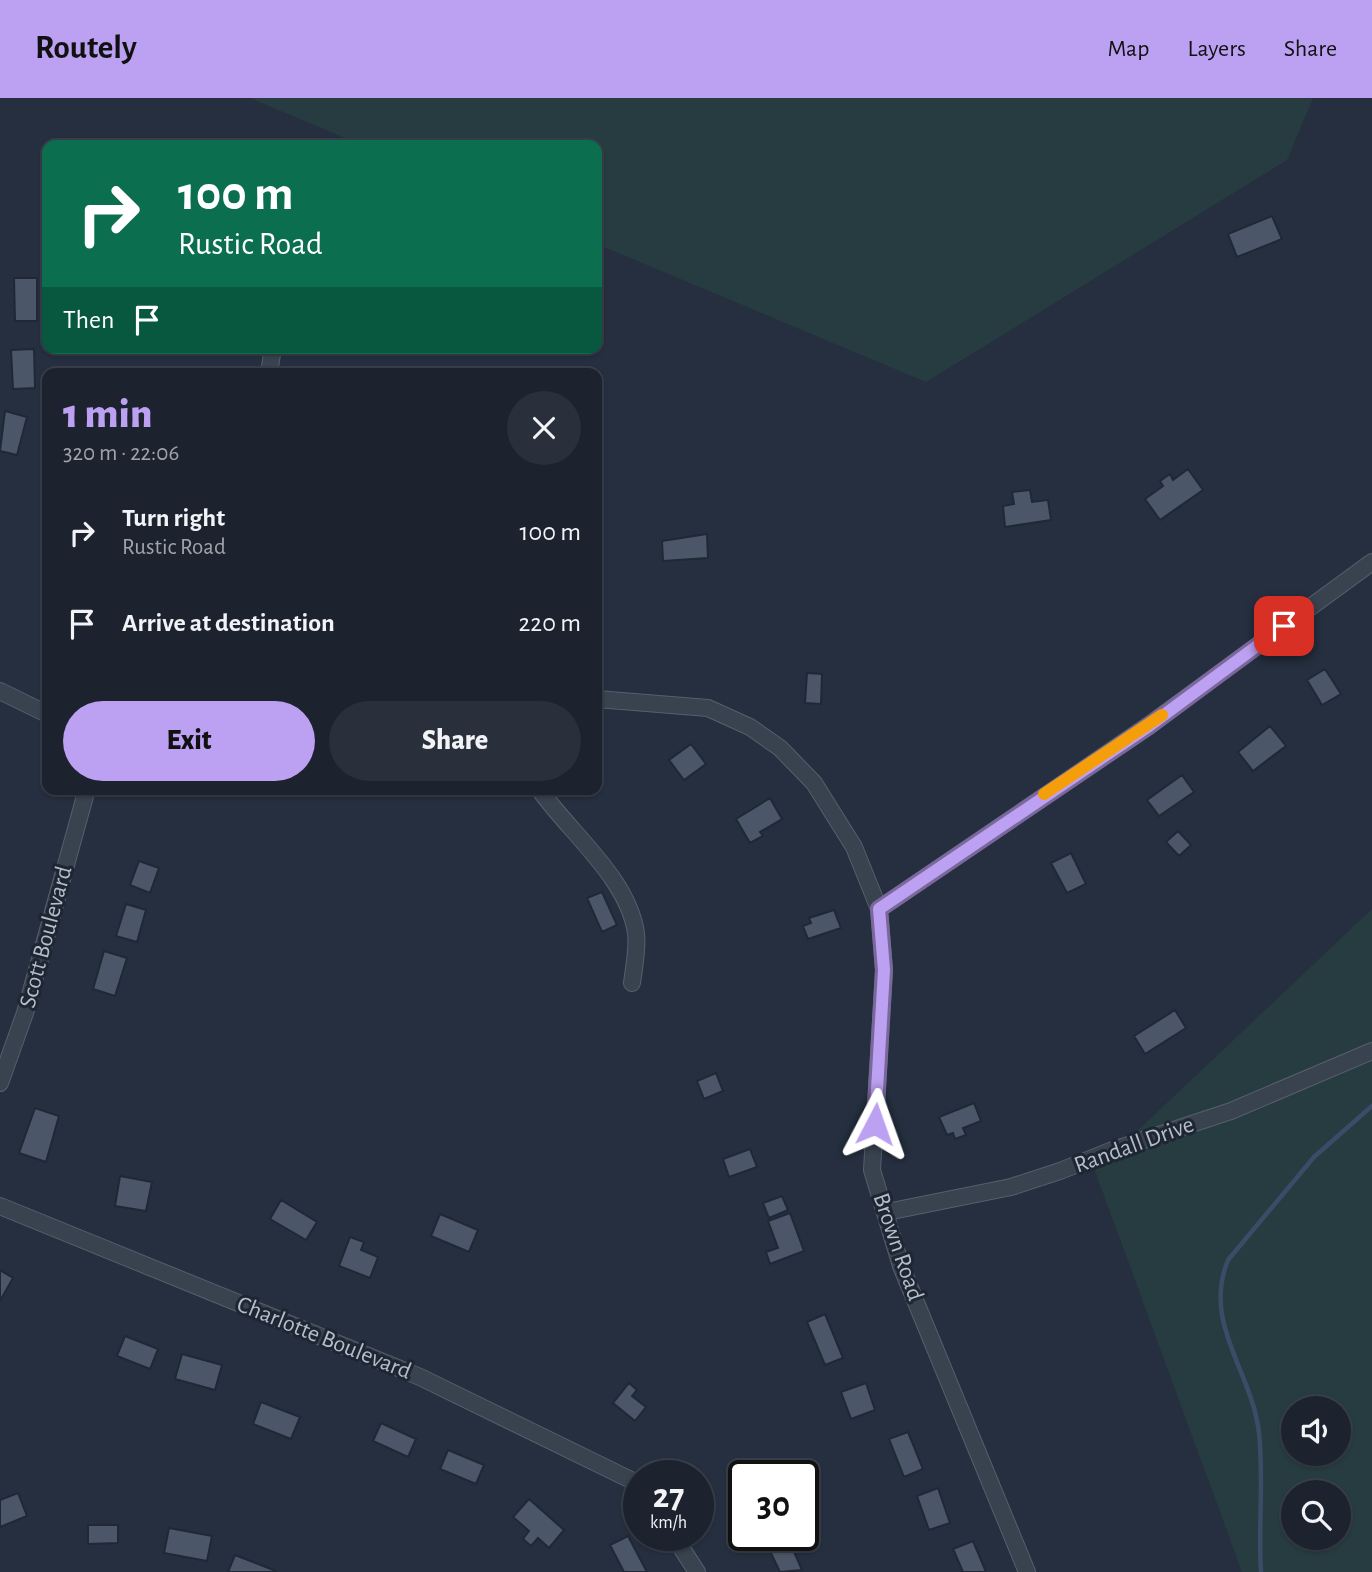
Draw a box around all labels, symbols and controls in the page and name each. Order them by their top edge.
text: Routely [35,32,137,65]
text: Map [1107,37,1149,61]
text: Layers [1187,37,1246,61]
text: Share [1284,37,1337,61]
icon: right [63,168,154,259]
text: 100 m [178,170,294,219]
text: Rustic Road [178,228,322,260]
icon: arrive [128,301,166,339]
text: Then [63,307,114,333]
button: close [507,391,581,465]
text: 1 min [63,393,152,435]
text: 320 m · 22:06 [63,442,179,465]
text: Turn right [122,505,225,531]
icon: right [63,514,101,552]
text: 100 m [520,519,581,545]
text: Rustic Road [122,536,226,559]
pin [1254,596,1314,656]
icon: arrive [63,605,101,643]
icon: arrive [1265,607,1303,645]
text: Arrive at destination [122,610,335,636]
text: 220 m [519,610,581,636]
button: Exit [63,701,315,781]
button: Share [329,701,581,781]
street label: Scott Boulevard [16,864,76,1010]
position arrow [838,1087,912,1161]
street label: Randall Drive [1071,1112,1197,1178]
street label: Brown Road [868,1190,928,1304]
street label: Charlotte Boulevard [233,1292,415,1384]
map controls [1281,1396,1351,1550]
button: sound [1281,1396,1351,1466]
speed limit sign: 30 [728,1460,819,1551]
text: 27 [653,1479,684,1514]
button: search [1281,1480,1351,1550]
text: km/h [650,1514,687,1532]

